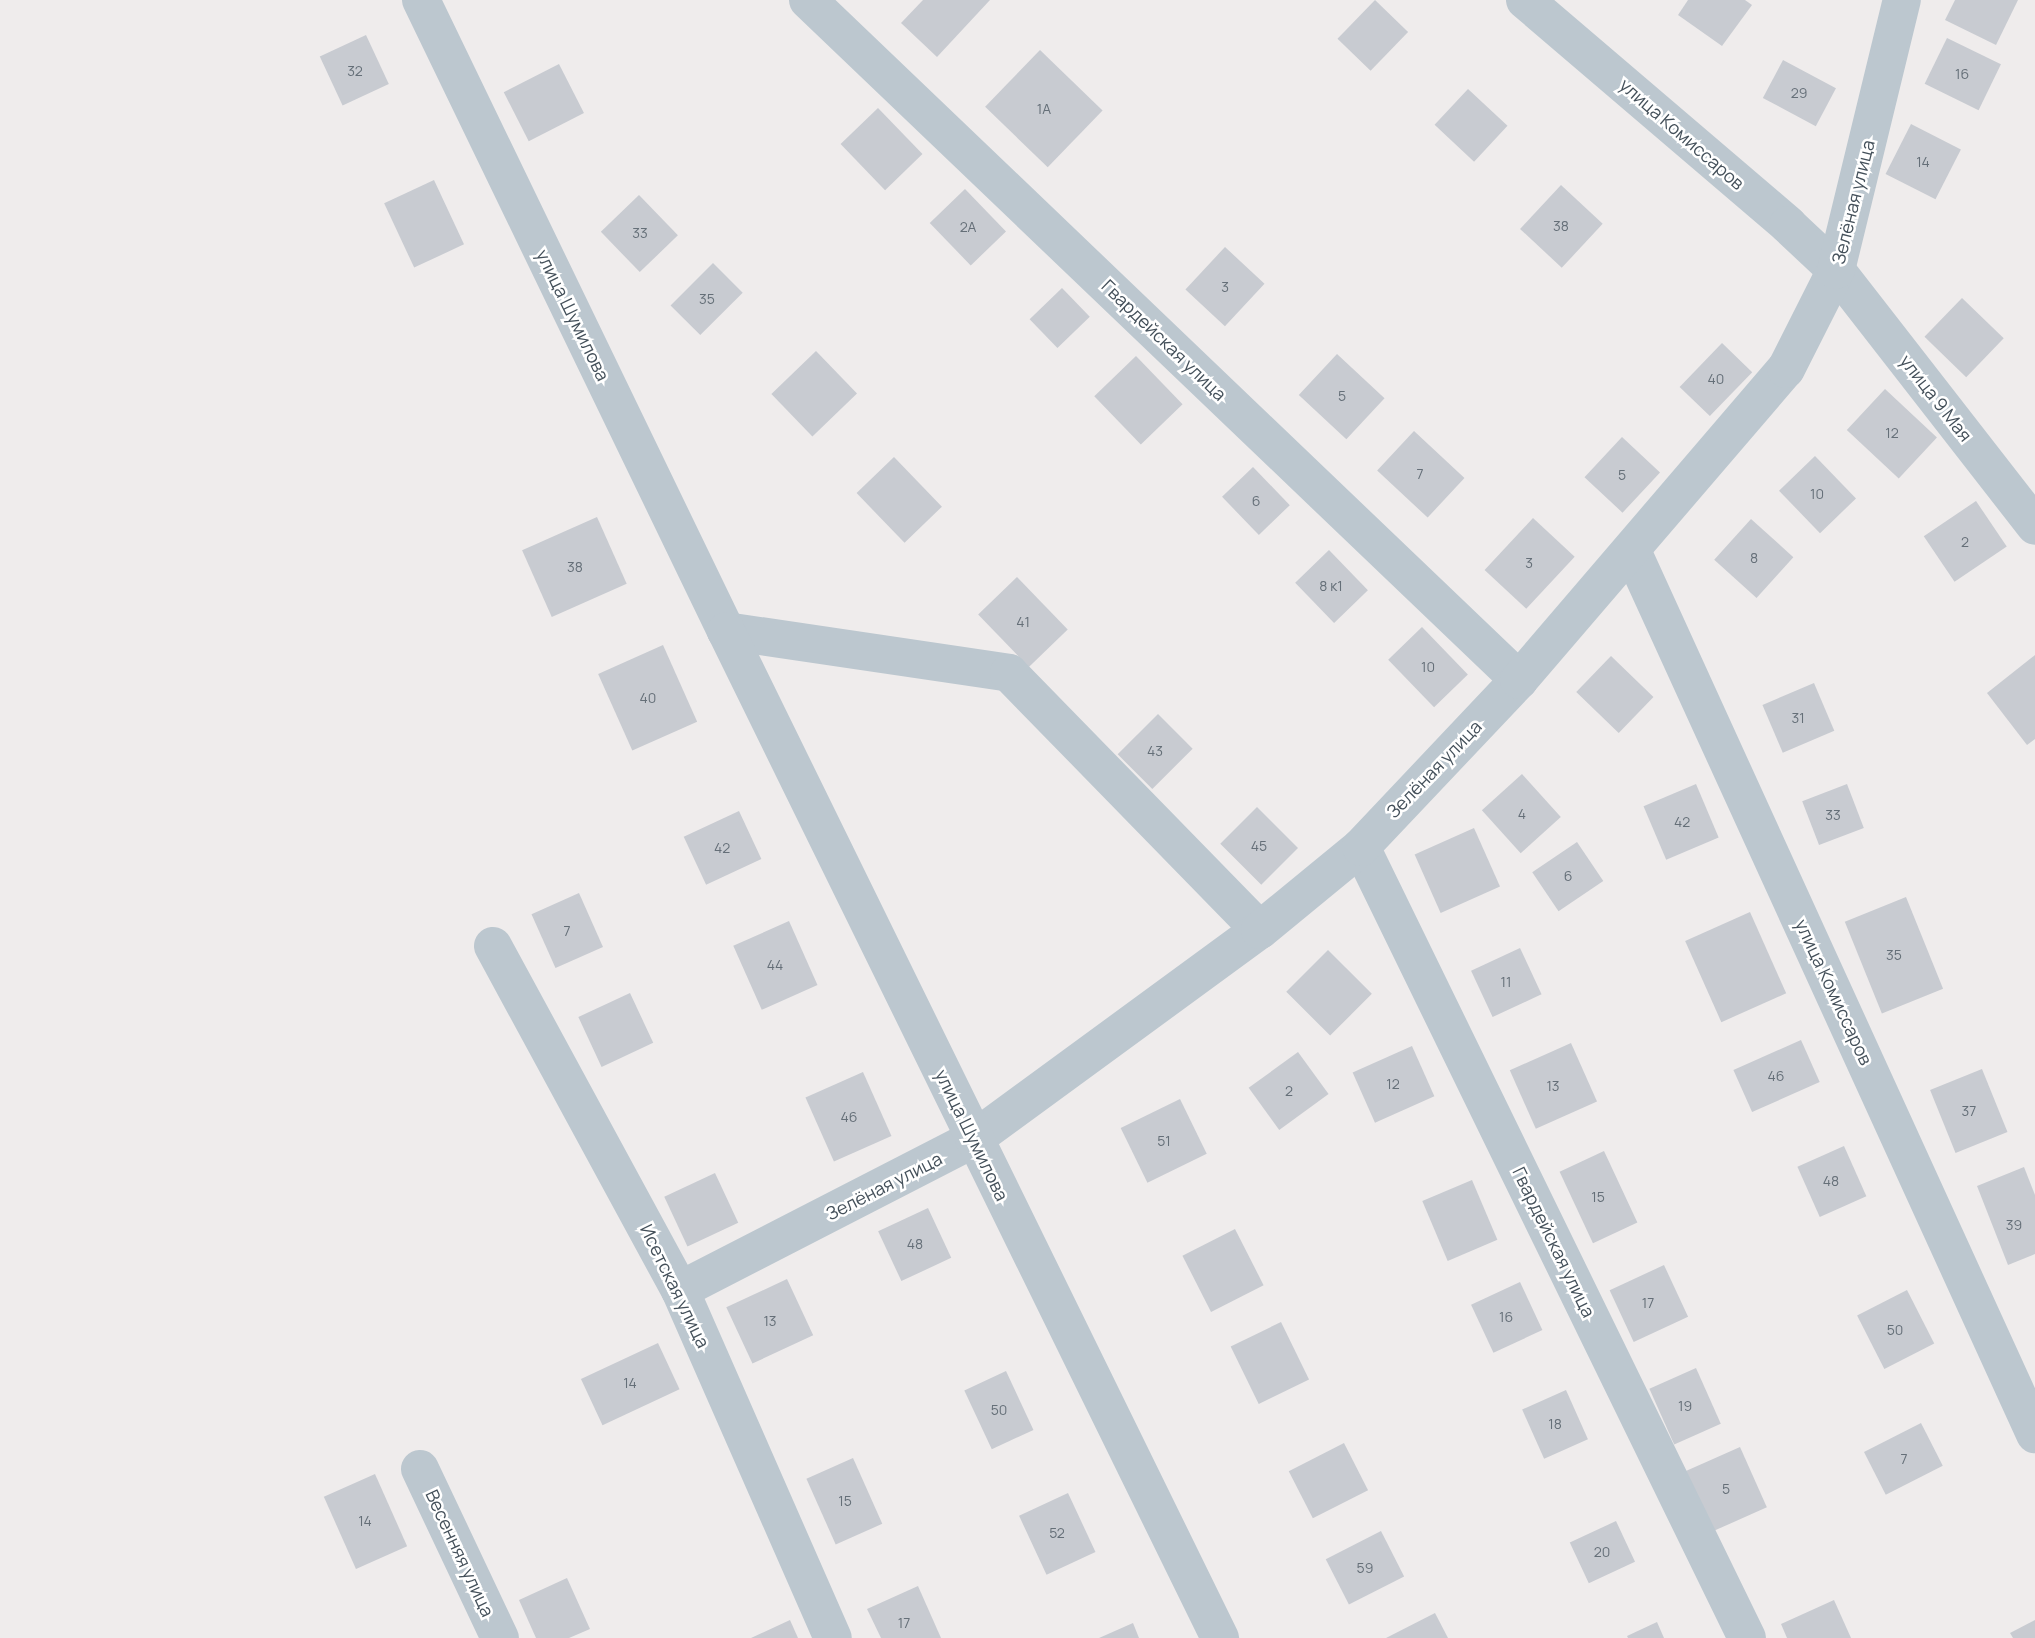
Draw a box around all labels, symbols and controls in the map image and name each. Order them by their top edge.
house number: 32 [347,63,363,79]
house number: 16 [1955,66,1969,82]
street label: улица Комиссаров [1615,74,1749,194]
house number: 29 [1791,85,1807,101]
house number: 1А [1037,101,1051,117]
street label: Зелёная улица [1827,138,1879,266]
house number: 14 [1916,154,1930,170]
house number: 38 [1553,218,1569,234]
house number: 2А [960,219,976,235]
house number: 33 [632,225,648,241]
street label: улица Шумилова [532,246,614,384]
street label: Гвардейская улица [1097,275,1231,405]
house number: 3 [1221,279,1229,295]
house number: 35 [699,291,715,307]
street label: улица 9 Мая [1895,350,1977,446]
house number: 40 [1708,371,1724,387]
house number: 5 [1338,388,1346,404]
house number: 12 [1885,425,1899,441]
house number: 7 [1416,466,1424,482]
house number: 5 [1618,467,1626,483]
house number: 10 [1810,486,1824,502]
house number: 6 [1252,493,1260,509]
house number: 2 [1961,534,1969,550]
house number: 8 [1750,550,1758,566]
house number: 3 [1525,555,1533,571]
house number: 38 [567,559,583,575]
house number: 8 к1 [1319,578,1343,594]
house number: 41 [1016,614,1030,630]
house number: 10 [1421,659,1435,675]
house number: 40 [640,690,656,706]
house number: 31 [1791,710,1805,726]
street label: Зелёная улица [1382,716,1486,822]
house number: 43 [1147,743,1163,759]
house number: 4 [1518,806,1526,822]
house number: 33 [1825,807,1841,823]
house number: 42 [1674,814,1690,830]
house number: 45 [1251,838,1267,854]
house number: 42 [714,840,730,856]
house number: 6 [1564,868,1572,884]
street label: улица Комиссаров [1791,916,1877,1068]
house number: 7 [563,923,571,939]
house number: 35 [1886,947,1902,963]
house number: 44 [767,957,783,973]
house number: 11 [1501,974,1511,990]
street label: улица Шумилова [931,1066,1013,1204]
house number: 46 [1768,1068,1784,1084]
house number: 12 [1386,1076,1400,1092]
house number: 13 [1546,1078,1560,1094]
house number: 2 [1285,1083,1293,1099]
house number: 37 [1962,1103,1976,1119]
house number: 46 [841,1109,857,1125]
house number: 51 [1157,1133,1171,1149]
street label: Зелёная улица [822,1148,946,1224]
street label: Гвардейская улица [1508,1163,1600,1321]
house number: 48 [1823,1173,1839,1189]
house number: 15 [1591,1189,1605,1205]
house number: 39 [2006,1217,2022,1233]
street label: Исетская улица [636,1221,714,1351]
house number: 48 [907,1236,923,1252]
house number: 17 [1642,1295,1654,1311]
house number: 16 [1499,1309,1513,1325]
house number: 13 [763,1313,777,1329]
house number: 50 [1887,1322,1903,1338]
house number: 14 [623,1375,637,1391]
house number: 19 [1678,1398,1692,1414]
house number: 50 [991,1402,1007,1418]
house number: 18 [1548,1416,1562,1432]
house number: 7 [1900,1451,1908,1467]
house number: 5 [1722,1481,1730,1497]
street label: Весенняя улица [421,1486,499,1620]
house number: 15 [838,1493,852,1509]
house number: 14 [358,1513,372,1529]
house number: 52 [1049,1525,1065,1541]
house number: 20 [1594,1544,1610,1560]
house number: 59 [1357,1560,1373,1576]
house number: 17 [898,1615,910,1631]

